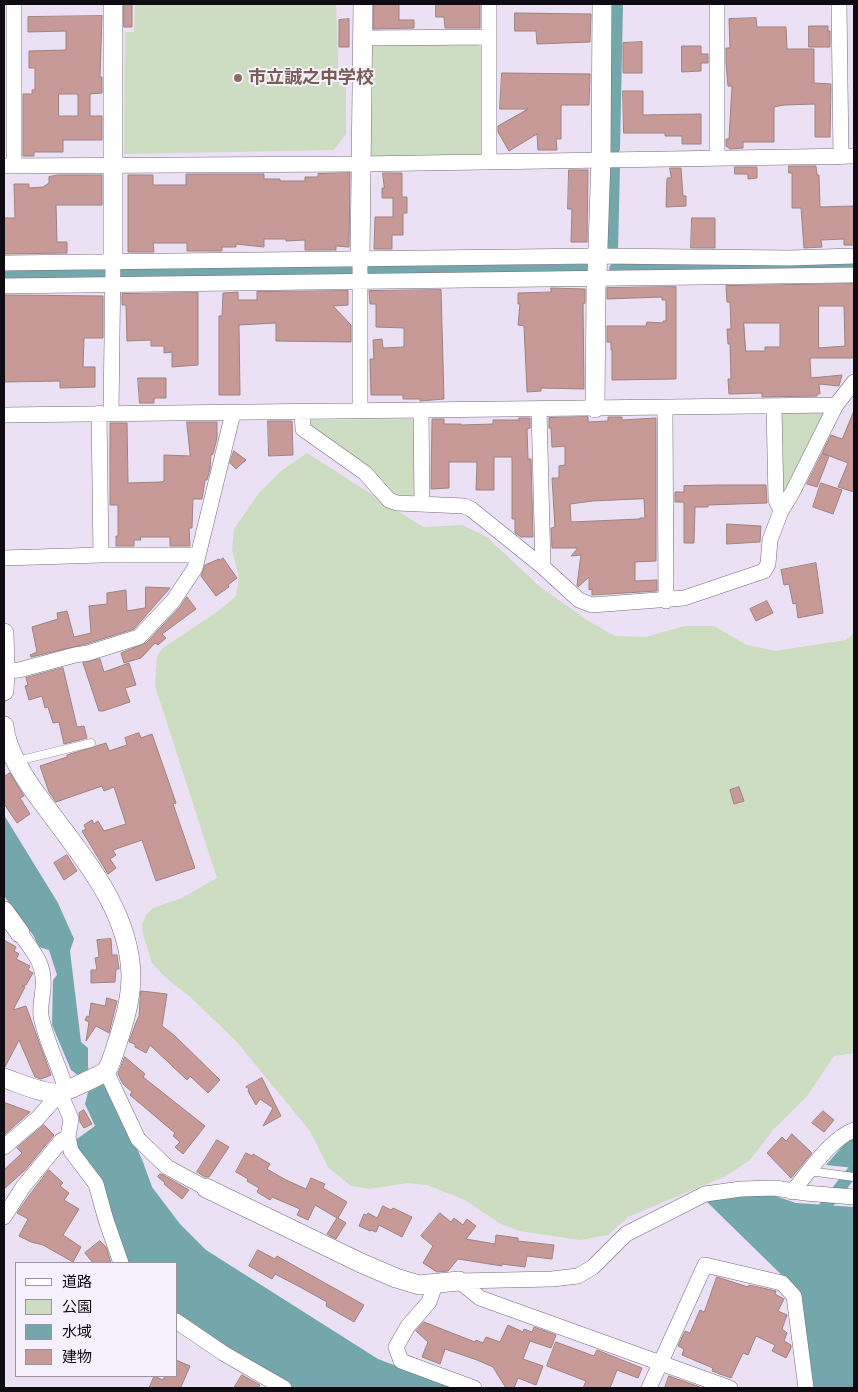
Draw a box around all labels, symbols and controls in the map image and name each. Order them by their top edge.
place label: 市立誠之中学校 [248,67,374,89]
marker: 市立誠之中学校 [232,72,244,84]
legend [15,1262,178,1377]
text: 道路 [62,1271,92,1292]
text: 公園 [62,1296,92,1317]
text: 水域 [62,1321,92,1342]
text: 建物 [62,1346,92,1367]

